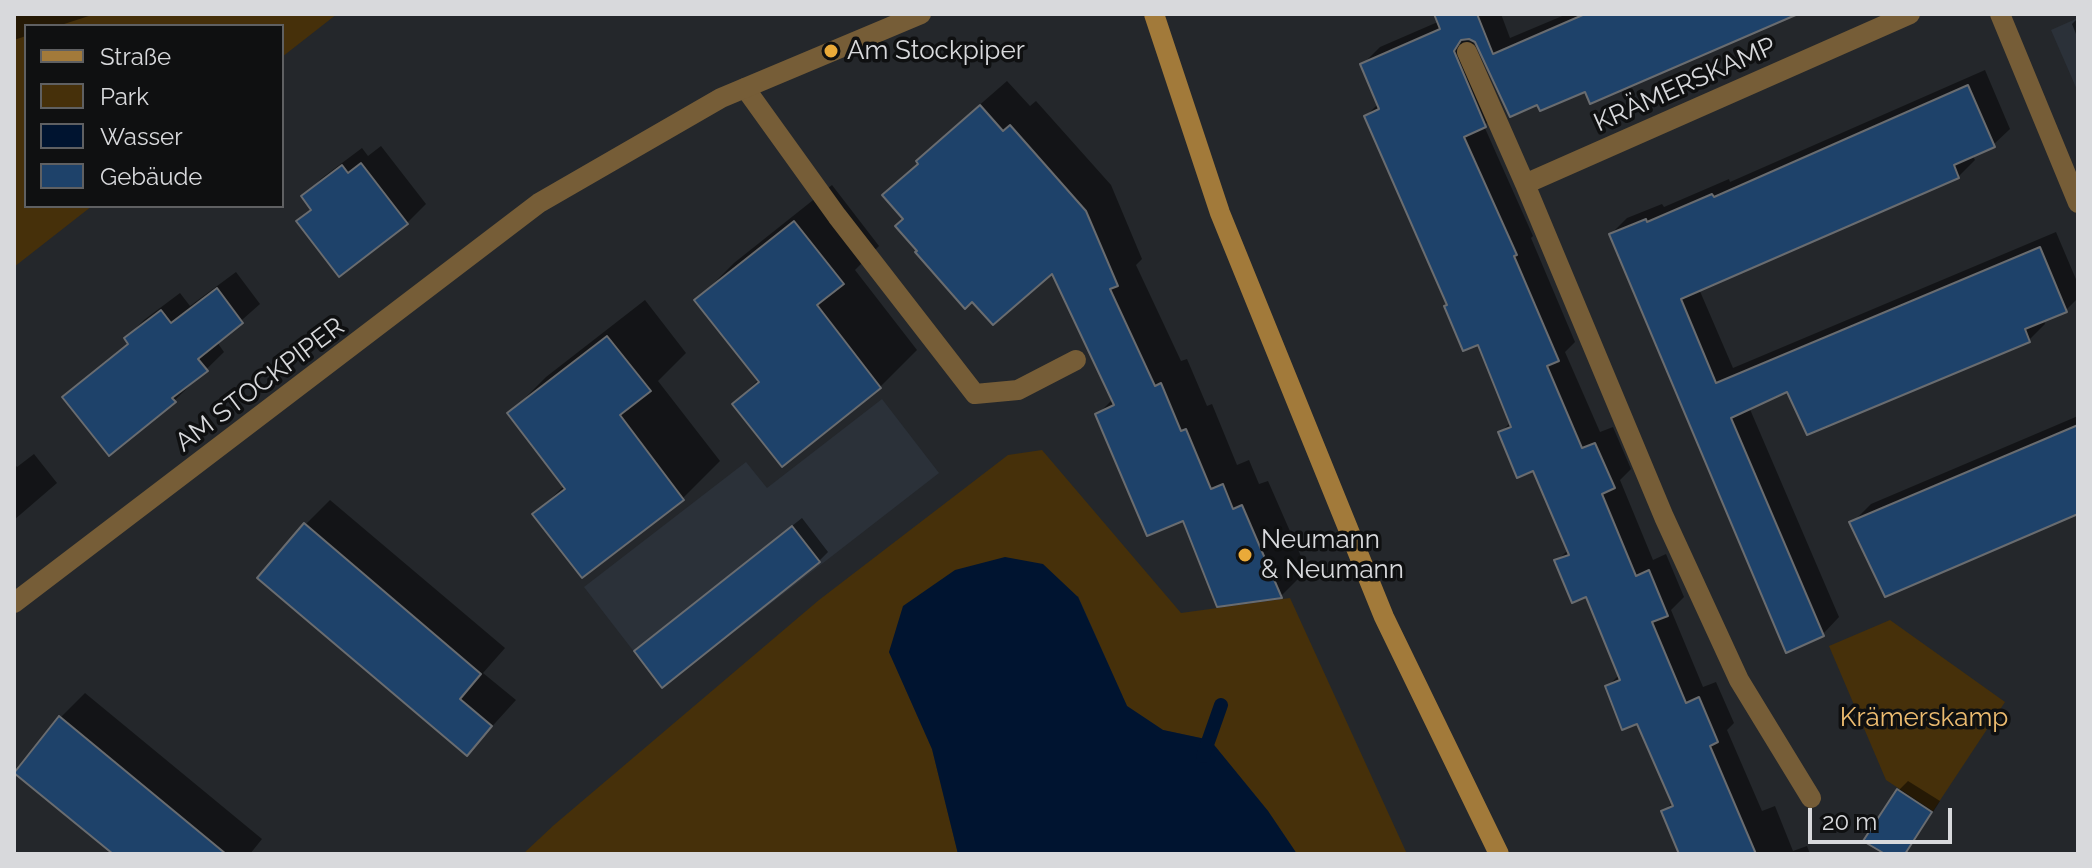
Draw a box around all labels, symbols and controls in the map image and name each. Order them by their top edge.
legend [24,24,284,208]
street label: KRÄMERSKAMP [1589,31,1781,139]
place label: Am Stockpiper [847,35,1025,67]
text: Straße [100,42,171,71]
marker: Am Stockpiper [822,42,840,60]
text: Park [100,82,149,111]
text: Wasser [100,122,183,151]
text: Gebäude [100,162,202,191]
street label: AM STOCKPIPER [169,311,351,459]
place label: Neumann & Neumann [1261,524,1404,586]
marker: Neumann & Neumann [1236,546,1254,564]
park label: Krämerskamp [1840,702,2008,734]
scale bar [1812,792,1956,842]
text: 20 m [1822,807,1877,836]

